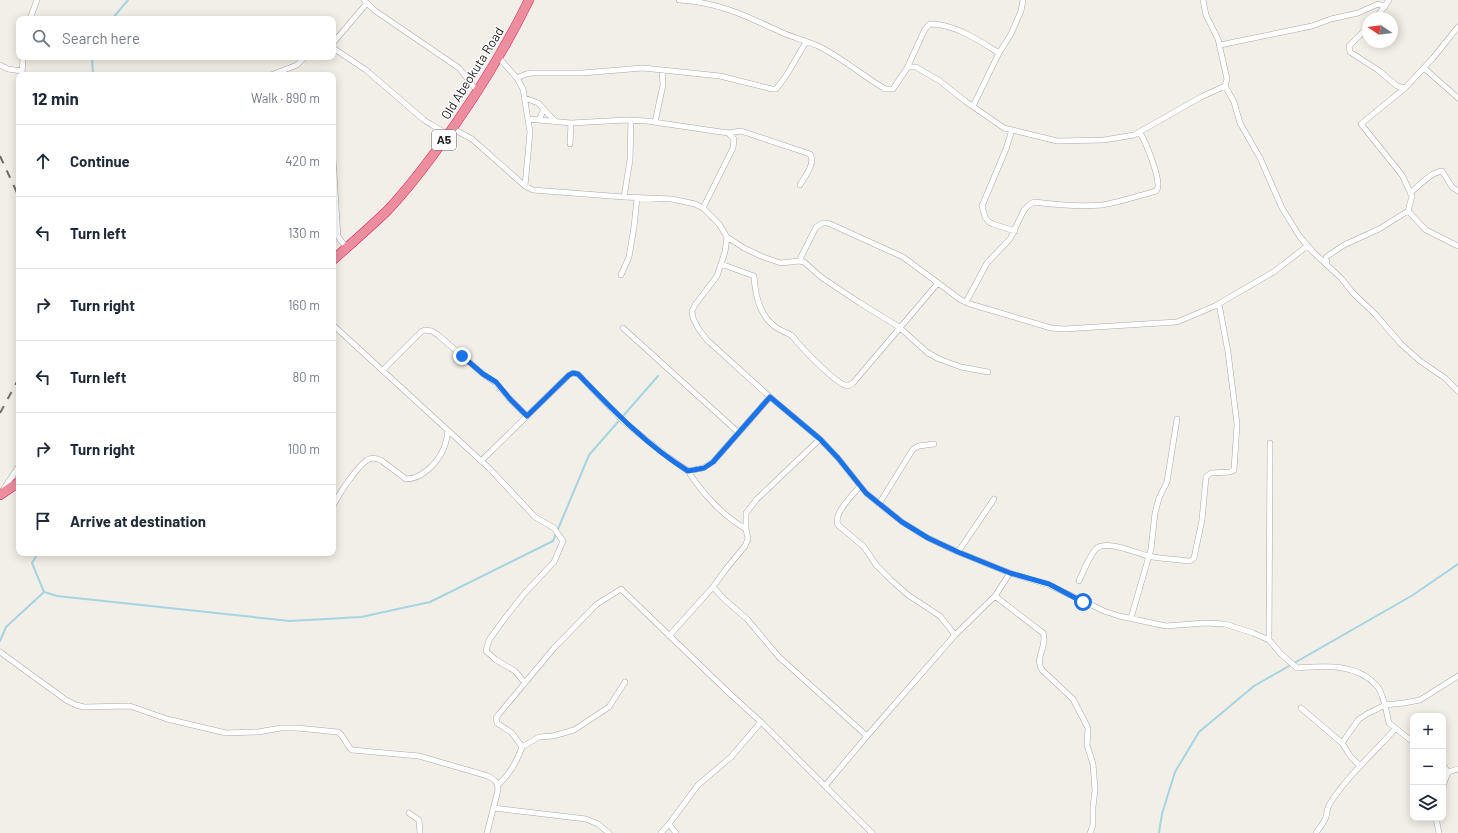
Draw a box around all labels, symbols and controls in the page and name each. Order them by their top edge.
north arrow [1362,12,1398,48]
search box [16,16,336,60]
street label: Old Abeokuta Road [437,24,507,122]
icon: search [30,27,52,49]
text: Search here [62,29,140,47]
text: 12 min [32,88,79,108]
text: Walk · 890 m [251,90,320,106]
road number: A5 [432,130,456,150]
icon: ahead [32,150,54,172]
text: Continue [70,152,130,170]
text: 420 m [285,153,320,169]
icon: left [32,222,54,244]
text: Turn left [70,224,126,242]
text: 130 m [288,225,320,241]
icon: right [32,294,54,316]
text: Turn right [70,296,135,314]
text: 160 m [288,297,320,313]
route end [453,347,471,365]
icon: left [32,366,54,388]
text: Turn left [70,368,126,386]
text: 80 m [293,369,320,385]
icon: right [32,438,54,460]
text: Turn right [70,440,135,458]
text: 100 m [287,441,320,457]
icon: arrive [32,510,54,532]
text: Arrive at destination [70,512,206,530]
route start [1074,593,1092,611]
map controls [1410,713,1446,821]
button: + [1410,713,1446,749]
button: − [1410,749,1446,785]
button: layers [1410,785,1446,821]

